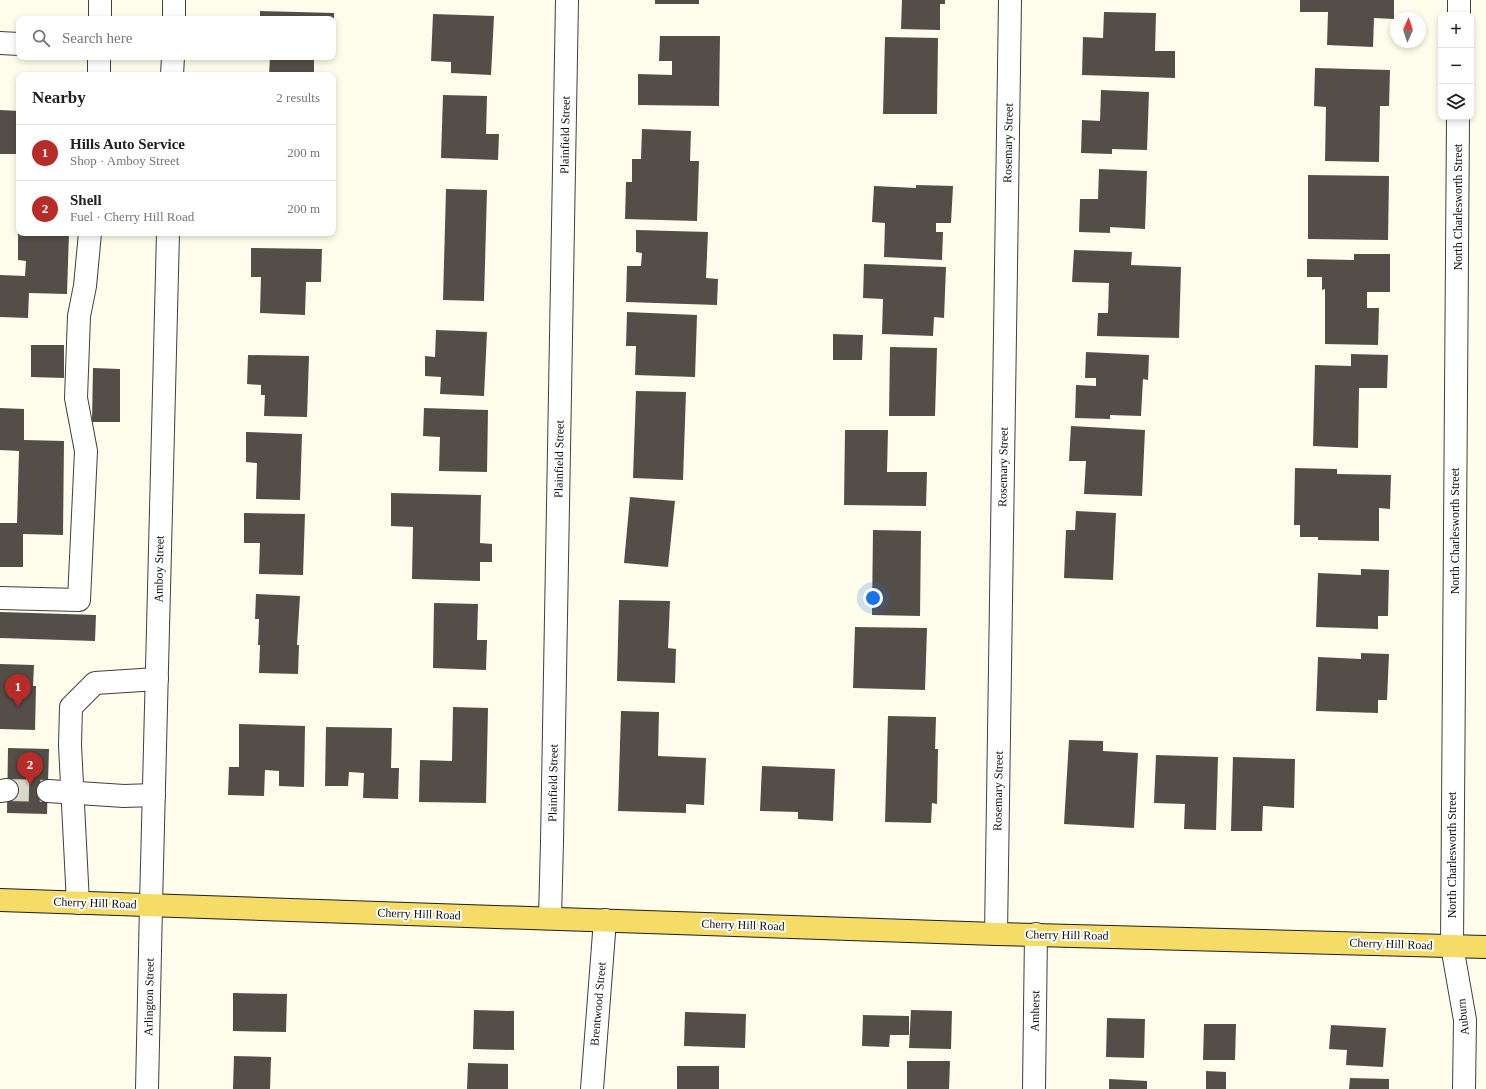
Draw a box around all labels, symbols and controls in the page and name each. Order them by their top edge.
north arrow [1390,12,1426,48]
map controls [1438,12,1474,120]
button: + [1438,12,1474,48]
search box [16,16,336,60]
icon: search [30,27,52,49]
text: Search here [62,30,132,46]
button: − [1438,48,1474,84]
button: layers [1438,84,1474,120]
text: Nearby [32,88,86,107]
text: 2 results [276,90,320,105]
street label: Plainfield Street [557,95,573,174]
street label: Rosemary Street [1000,102,1016,183]
text: Hills Auto Service [70,136,185,152]
street label: North Charlesworth Street [1451,143,1465,270]
text: 1 [42,145,48,160]
text: 200 m [287,145,320,160]
text: Shop · Amboy Street [70,153,179,168]
text: Shell [70,192,102,208]
text: 2 [42,201,48,216]
text: 200 m [287,201,320,216]
text: Fuel · Cherry Hill Road [70,209,194,224]
street label: Plainfield Street [551,419,567,498]
street label: Rosemary Street [995,426,1011,507]
street label: North Charlesworth Street [1448,467,1462,594]
street label: Amboy Street [151,535,167,603]
your location [863,588,883,608]
pin: 1 [5,674,31,707]
street label: Plainfield Street [545,743,561,822]
street label: Rosemary Street [990,750,1006,831]
pin: 2 [17,752,43,785]
street label: North Charlesworth Street [1445,791,1459,918]
street label: Cherry Hill Road [53,895,137,911]
street label: Cherry Hill Road [377,906,461,922]
street label: Cherry Hill Road [701,917,785,933]
street label: Cherry Hill Road [1025,927,1109,943]
street label: Cherry Hill Road [1349,936,1433,952]
street label: Arlington Street [141,957,157,1036]
street label: Brentwood Street [587,961,609,1047]
street label: Amherst [1028,990,1042,1032]
street label: Auburn [1454,998,1472,1036]

